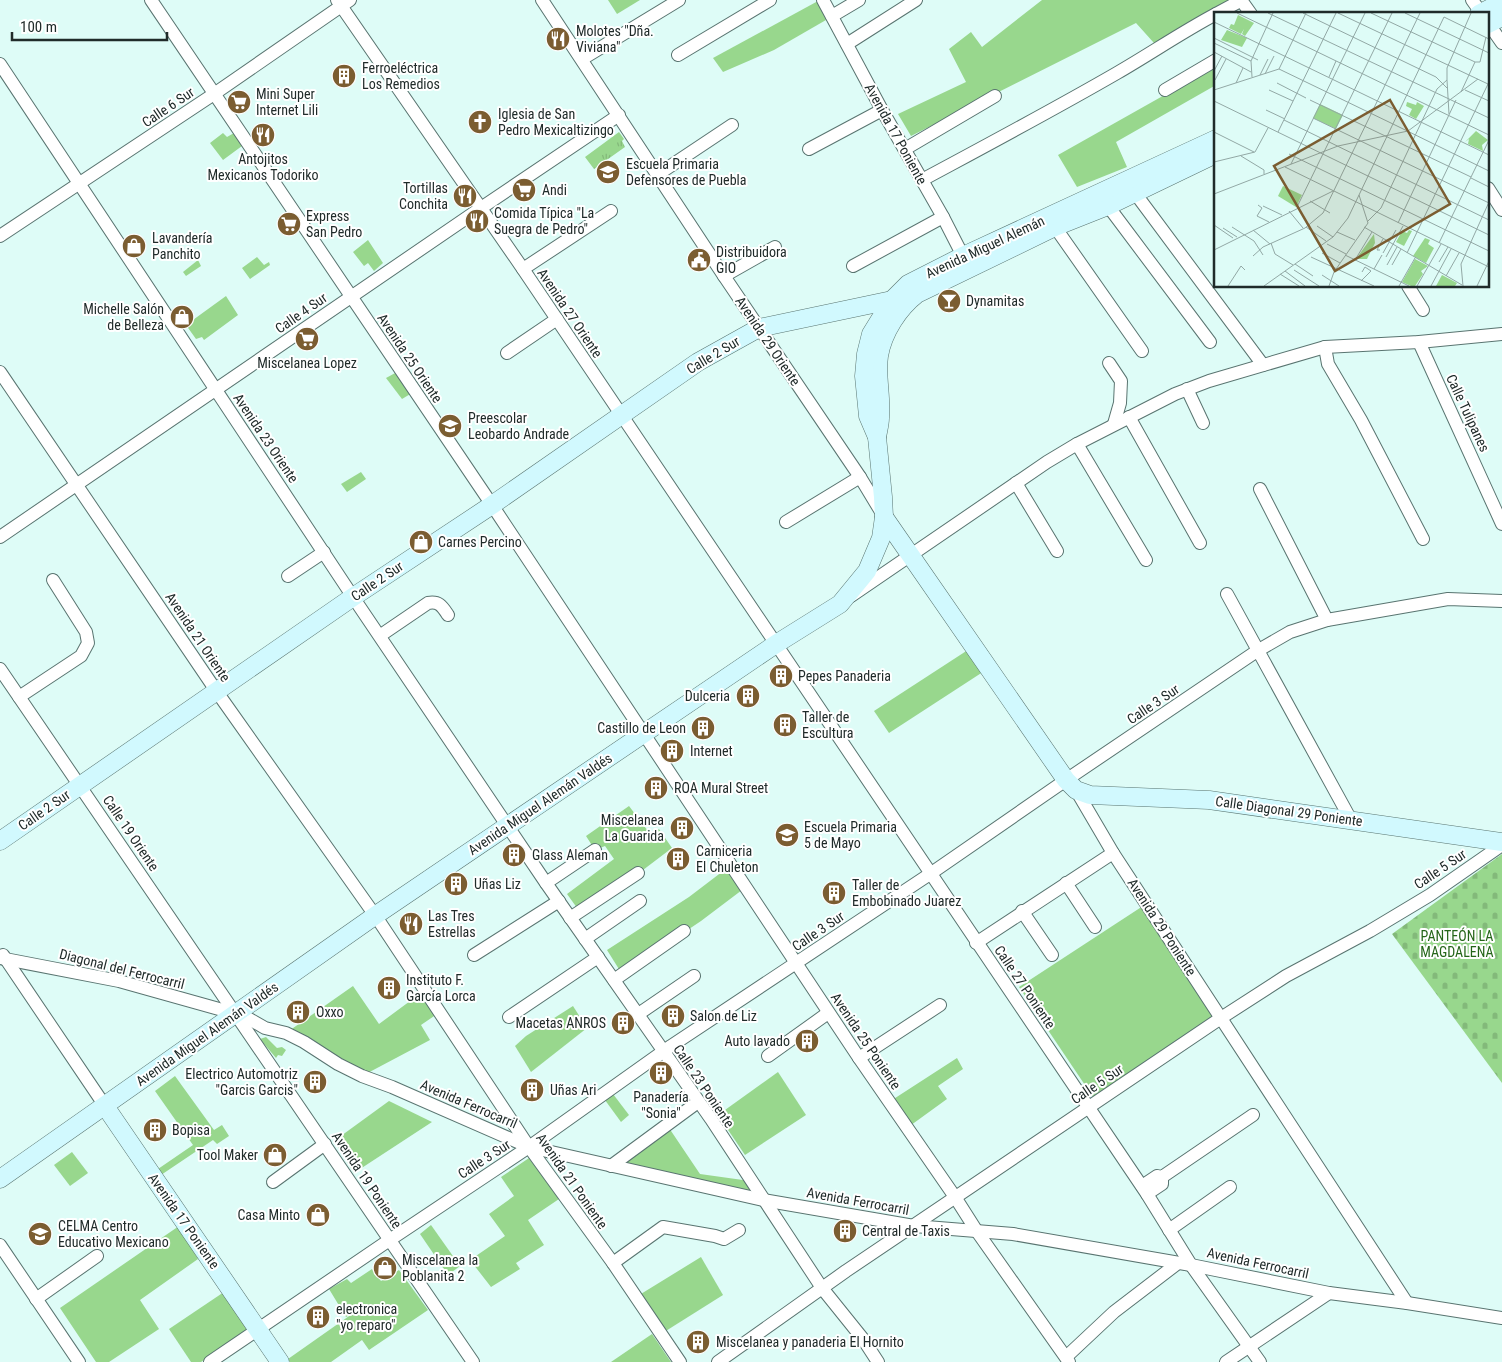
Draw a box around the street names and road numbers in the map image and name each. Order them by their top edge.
street label: Avenida 17 Poniente [862,81,931,188]
street label: Calle 6 Sur [139,84,197,130]
street label: Avenida Miguel Alemán [923,212,1047,282]
street label: Avenida 27 Oriente [534,265,606,361]
street label: Calle 4 Sur [272,289,330,337]
street label: Avenida 29 Oriente [732,293,804,389]
street label: Avenida 25 Oriente [374,310,446,406]
street label: Calle 2 Sur [683,333,743,377]
street label: Calle Tulipanes [1443,372,1493,454]
street label: Avenida 23 Oriente [230,390,302,486]
street label: Calle 2 Sur [348,558,406,604]
street label: Avenida 21 Oriente [162,589,234,685]
street label: Calle 3 Sur [1124,681,1182,727]
street label: Avenida Miguel Alemán Valdés [465,750,615,858]
street label: Calle 2 Sur [15,786,73,834]
street label: Calle 19 Oriente [100,792,162,874]
street label: Calle Diagonal 29 Poniente [1214,793,1364,829]
street label: Calle 5 Sur [1411,846,1469,892]
street label: Avenida 29 Poniente [1125,875,1200,979]
street label: Calle 3 Sur [789,908,847,954]
street label: Calle 27 Poniente [991,942,1059,1032]
street label: Diagonal del Ferrocarril [58,946,186,992]
street label: Avenida Miguel Alemán Valdés [133,979,281,1089]
street label: Avenida 25 Poniente [828,990,904,1093]
street label: Calle 23 Poniente [670,1041,738,1131]
street label: Calle 5 Sur [1068,1061,1126,1107]
street label: Avenida Ferrocarril [418,1076,520,1132]
street label: Avenida 19 Poniente [329,1129,405,1232]
street label: Avenida 21 Poniente [533,1130,611,1232]
street label: Calle 3 Sur [455,1136,513,1182]
street label: Avenida 17 Poniente [145,1170,223,1272]
street label: Avenida Ferrocarril [806,1184,910,1218]
street label: Avenida Ferrocarril [1206,1244,1310,1282]

